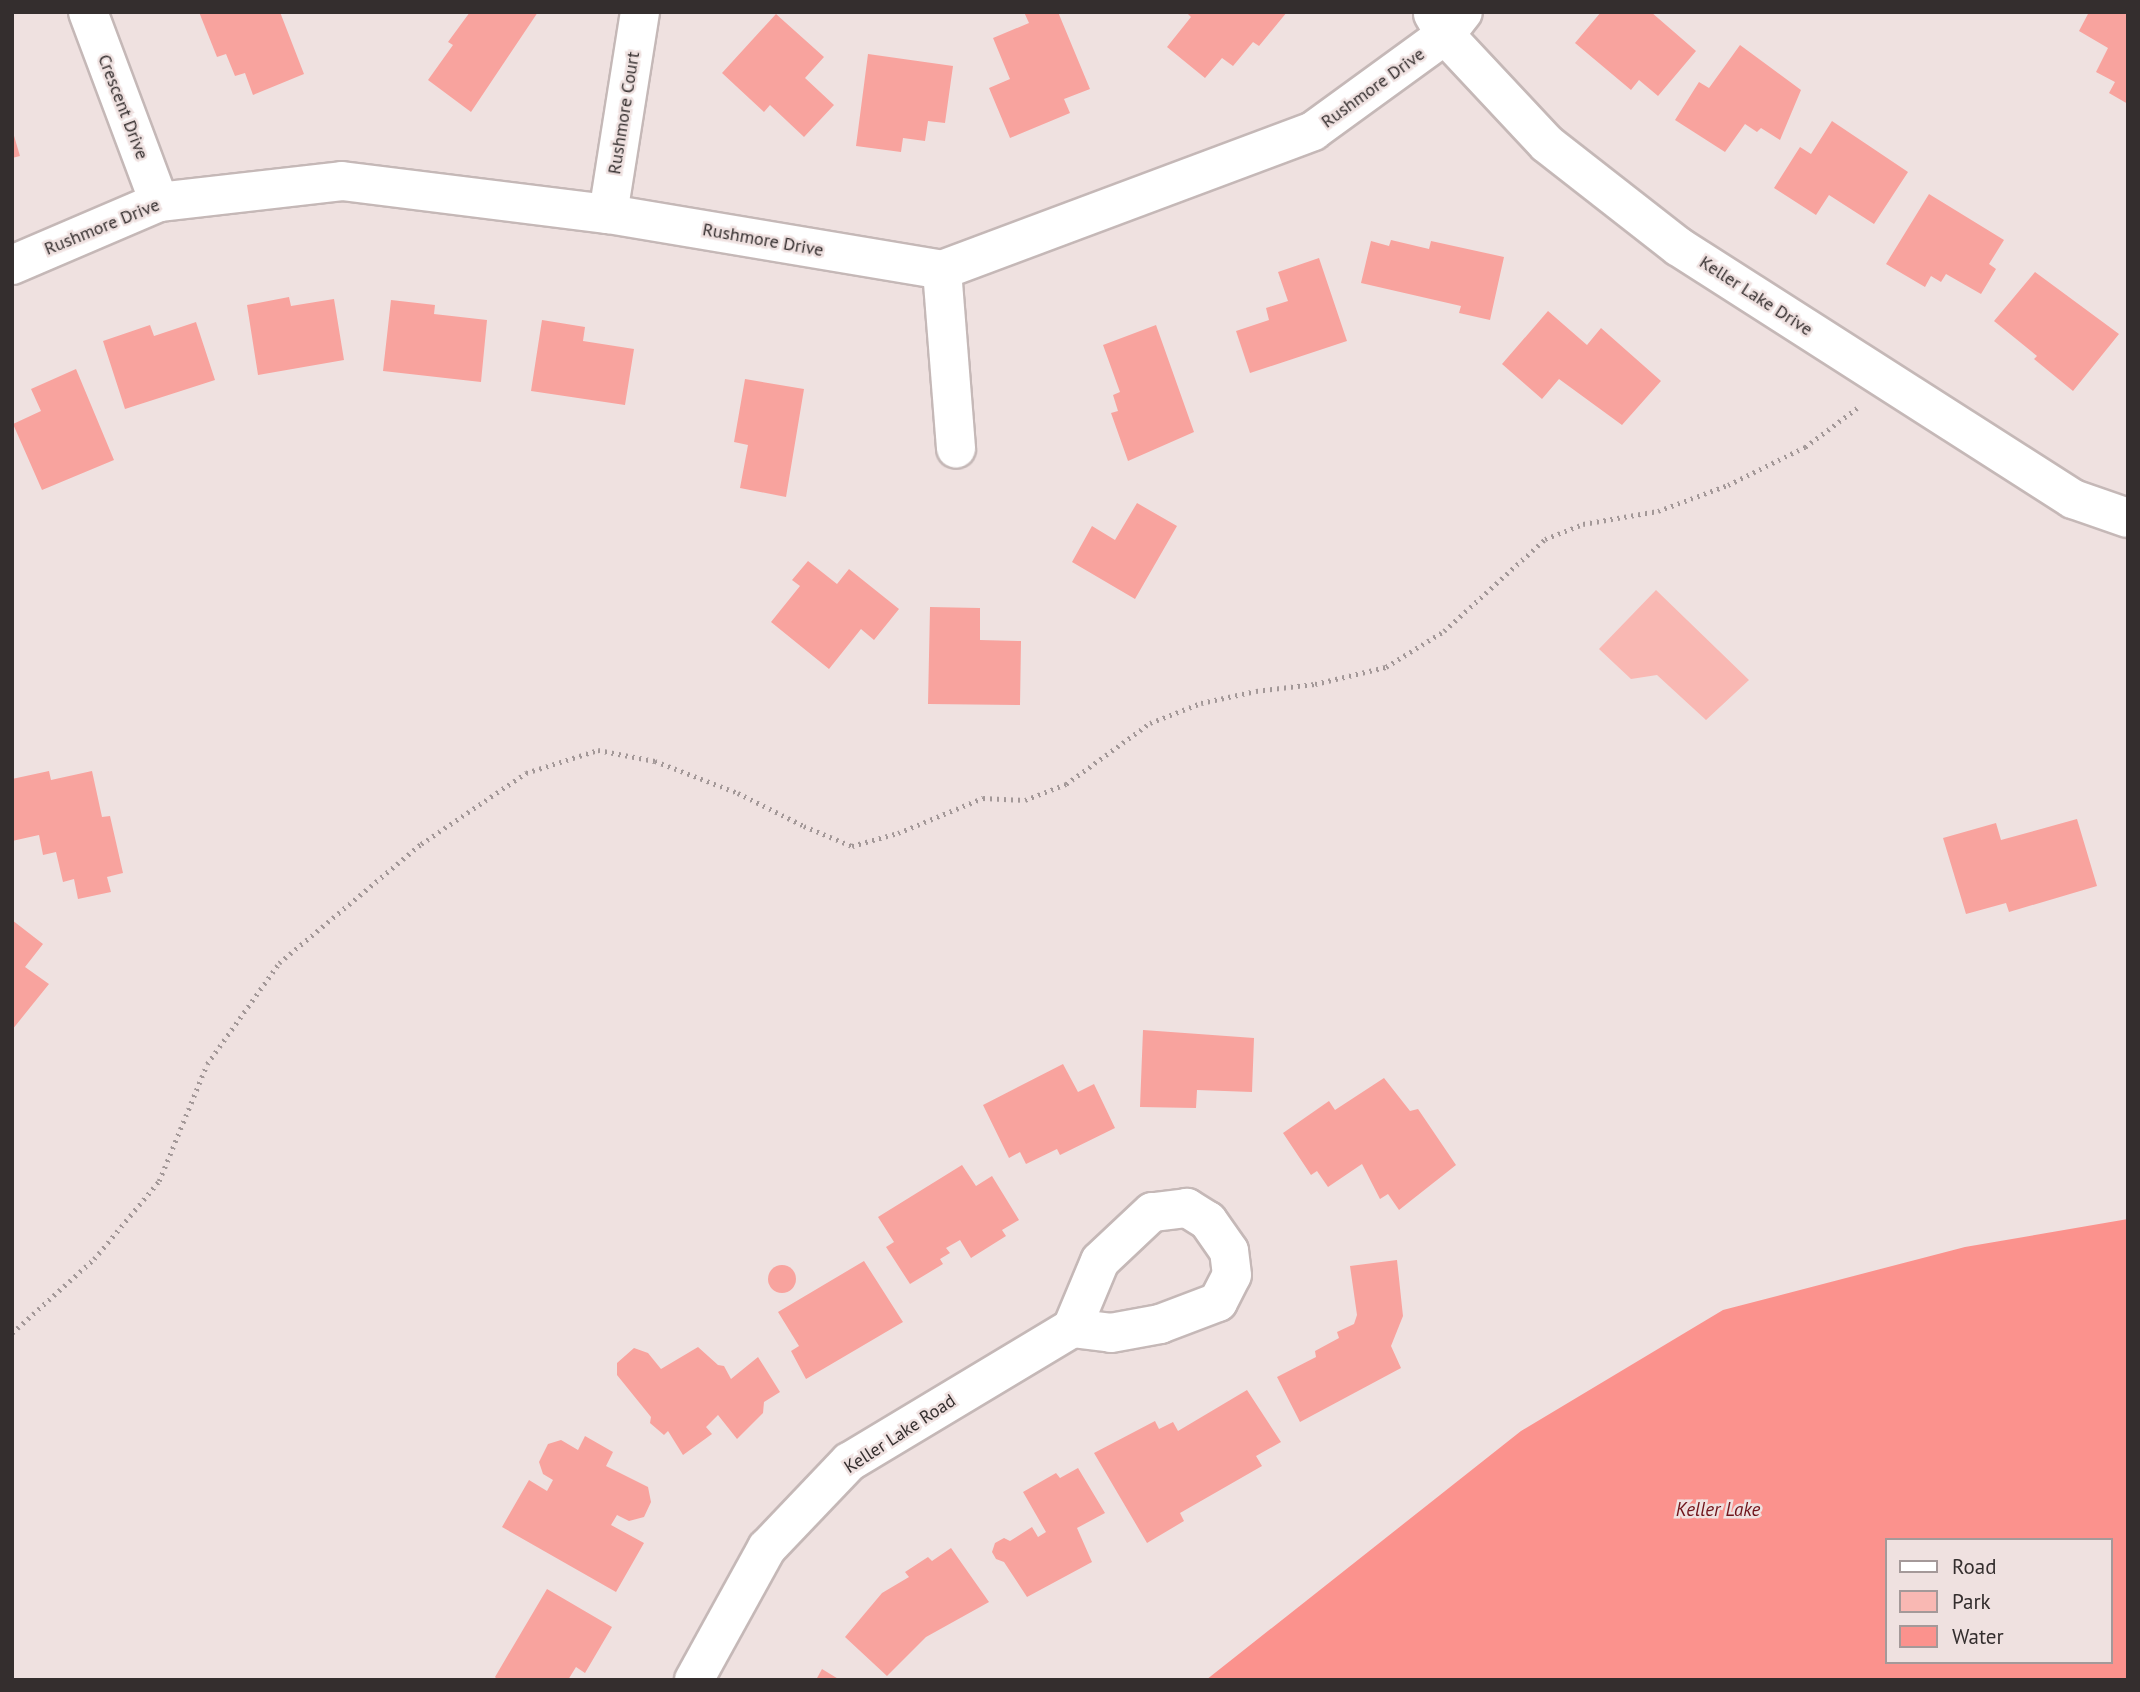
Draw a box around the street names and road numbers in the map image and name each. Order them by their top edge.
street label: Rushmore Drive [1317,43,1429,133]
street label: Rushmore Court [604,50,644,176]
street label: Crescent Drive [93,51,153,163]
street label: Rushmore Drive [41,194,163,260]
street label: Rushmore Drive [701,219,825,261]
street label: Keller Lake Drive [1695,251,1817,341]
street label: Keller Lake Road [840,1390,960,1478]

